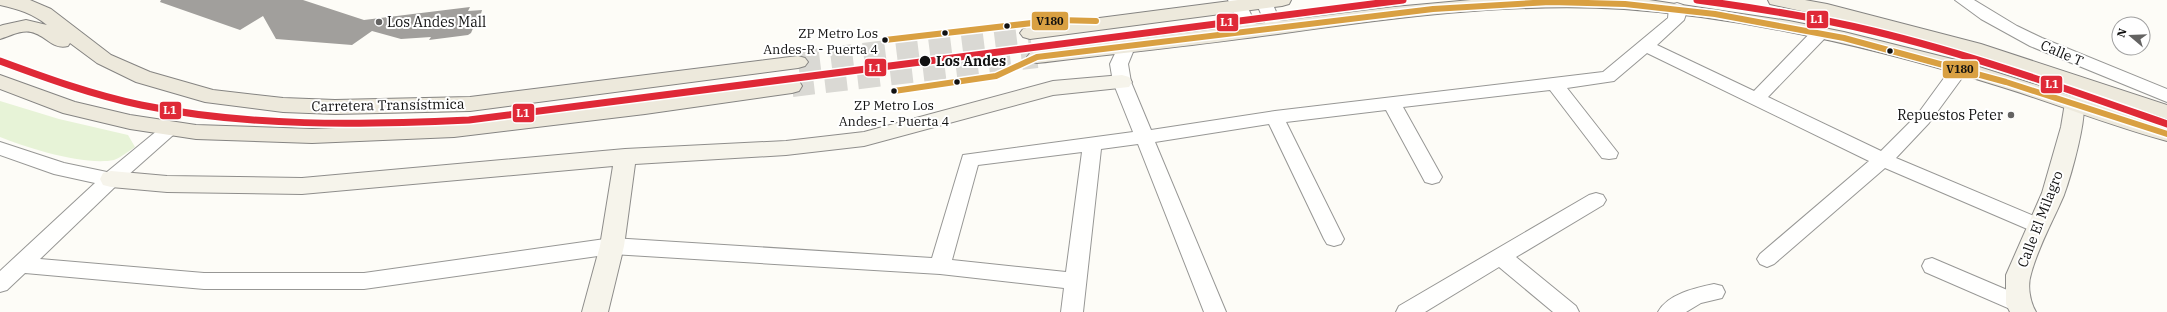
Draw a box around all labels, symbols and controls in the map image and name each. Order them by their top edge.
line badge: L1 [1806,10,1829,29]
line badge: V180 [1031,11,1069,31]
text: L1 [1810,12,1824,26]
place label: Los Andes Mall [387,13,486,31]
line badge: L1 [1216,13,1239,32]
text: V180 [1036,14,1064,28]
text: L1 [1220,15,1234,29]
north arrow [2111,16,2151,56]
marker: Los Andes Mall [374,17,384,27]
unlabelled marker [1002,21,1012,31]
place label: ZP Metro Los Andes-R - Puerta 4 [763,25,878,58]
text: N [2114,26,2130,39]
unlabelled marker [940,28,950,38]
marker: ZP Metro Los Andes-R - Puerta 4 [880,35,890,45]
street label: Calle T [2038,36,2086,70]
unlabelled marker [1885,46,1895,56]
place label: Los Andes [936,52,1006,70]
marker: Los Andes [918,54,932,68]
line badge: L1 [864,58,887,77]
line badge: V180 [1942,60,1979,79]
text: L1 [868,61,882,75]
text: V180 [1946,62,1974,76]
line badge: L1 [2040,75,2063,94]
unlabelled marker [952,77,962,87]
text: L1 [2045,77,2059,91]
marker: ZP Metro Los Andes-I - Puerta 4 [889,86,899,96]
street label: Carretera Transístmica [311,95,465,115]
place label: ZP Metro Los Andes-I - Puerta 4 [839,97,949,130]
line badge: L1 [159,101,182,120]
text: L1 [163,103,177,117]
line badge: L1 [512,103,535,123]
text: L1 [516,106,530,120]
place label: Repuestos Peter [1897,106,2004,124]
marker: Repuestos Peter [2006,110,2016,120]
street label: Calle El Milagro [2013,168,2067,270]

